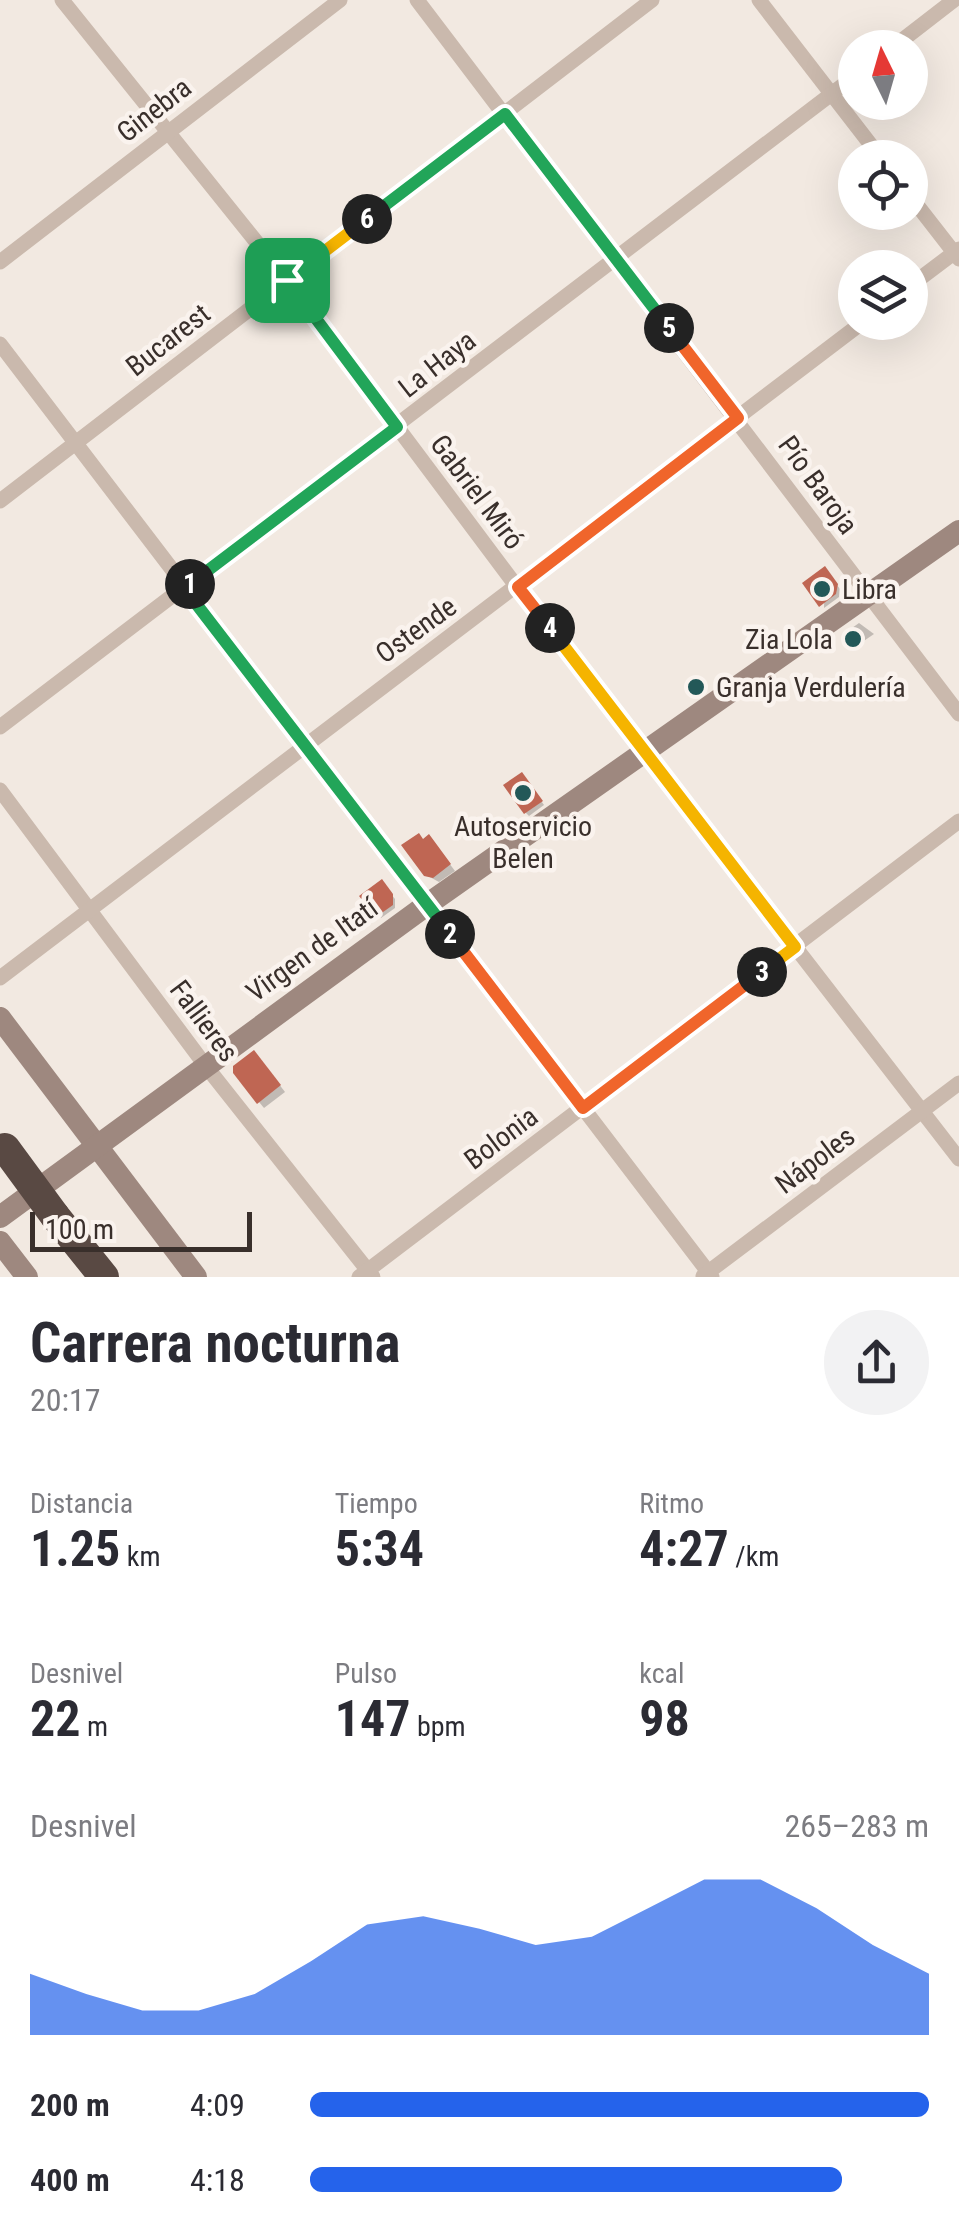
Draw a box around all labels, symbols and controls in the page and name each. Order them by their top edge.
north arrow [838,30,928,120]
map controls [838,30,928,340]
street label: Ginebra [110,71,198,149]
button: locate [838,140,928,230]
pin: 6 [342,194,392,244]
text: 6 [360,202,374,235]
pin [245,238,330,323]
button: layers [838,250,928,340]
icon: arrive [260,253,315,308]
street label: Bucarest [119,297,217,383]
pin: 5 [644,303,694,353]
text: 5 [662,311,676,344]
street label: La Haya [392,324,482,404]
street label: Gabriel Miró [423,428,531,556]
street label: Pío Baroja [771,429,865,541]
pin: 1 [165,559,215,609]
text: 1 [183,567,197,600]
place label: Libra [842,573,897,606]
marker: Libra [811,578,833,600]
street label: Ostende [369,590,463,670]
pin: 4 [525,603,575,653]
text: 4 [543,611,557,644]
place label: Zia Lola [745,623,833,656]
marker: Zia Lola [842,628,864,650]
place label: Granja Verdulería [716,671,906,704]
marker: Granja Verdulería [685,676,707,698]
marker: Autoservicio Belen [512,782,534,804]
place label: Autoservicio Belen [454,810,592,875]
street label: Virgen de Itatí [240,890,385,1009]
pin: 2 [425,909,475,959]
text: 2 [443,917,457,950]
pin: 3 [737,947,787,997]
text: 3 [755,955,769,988]
street label: Fallieres [163,974,245,1068]
street label: Bolonia [458,1100,544,1176]
street label: Nápoles [769,1119,861,1201]
scale bar [30,1207,252,1252]
text: 100 m [45,1213,114,1246]
button: share [824,1310,929,1415]
text: Carrera nocturna [30,1311,400,1375]
text: 20:17 [30,1381,101,1419]
text: Distancia [30,1487,133,1520]
text: Tiempo [335,1487,418,1520]
text: Ritmo [639,1487,704,1520]
text: 1.25 [30,1520,120,1578]
text: 5:34 [335,1520,424,1578]
text: 4:27 [639,1520,729,1578]
text: km [120,1540,160,1573]
text: /km [729,1540,779,1573]
text: Desnivel [30,1657,123,1690]
text: Pulso [335,1657,397,1690]
text: kcal [639,1657,684,1690]
text: 22 [30,1690,81,1748]
text: 147 [335,1690,410,1748]
text: 98 [639,1690,690,1748]
text: m [81,1710,108,1743]
text: bpm [410,1710,466,1743]
text: Desnivel [30,1807,137,1845]
text: 265–283 m [784,1807,929,1845]
text: 200 m [30,2086,110,2124]
text: 4:09 [190,2086,245,2124]
text: 400 m [30,2161,110,2199]
text: 4:18 [190,2161,245,2199]

